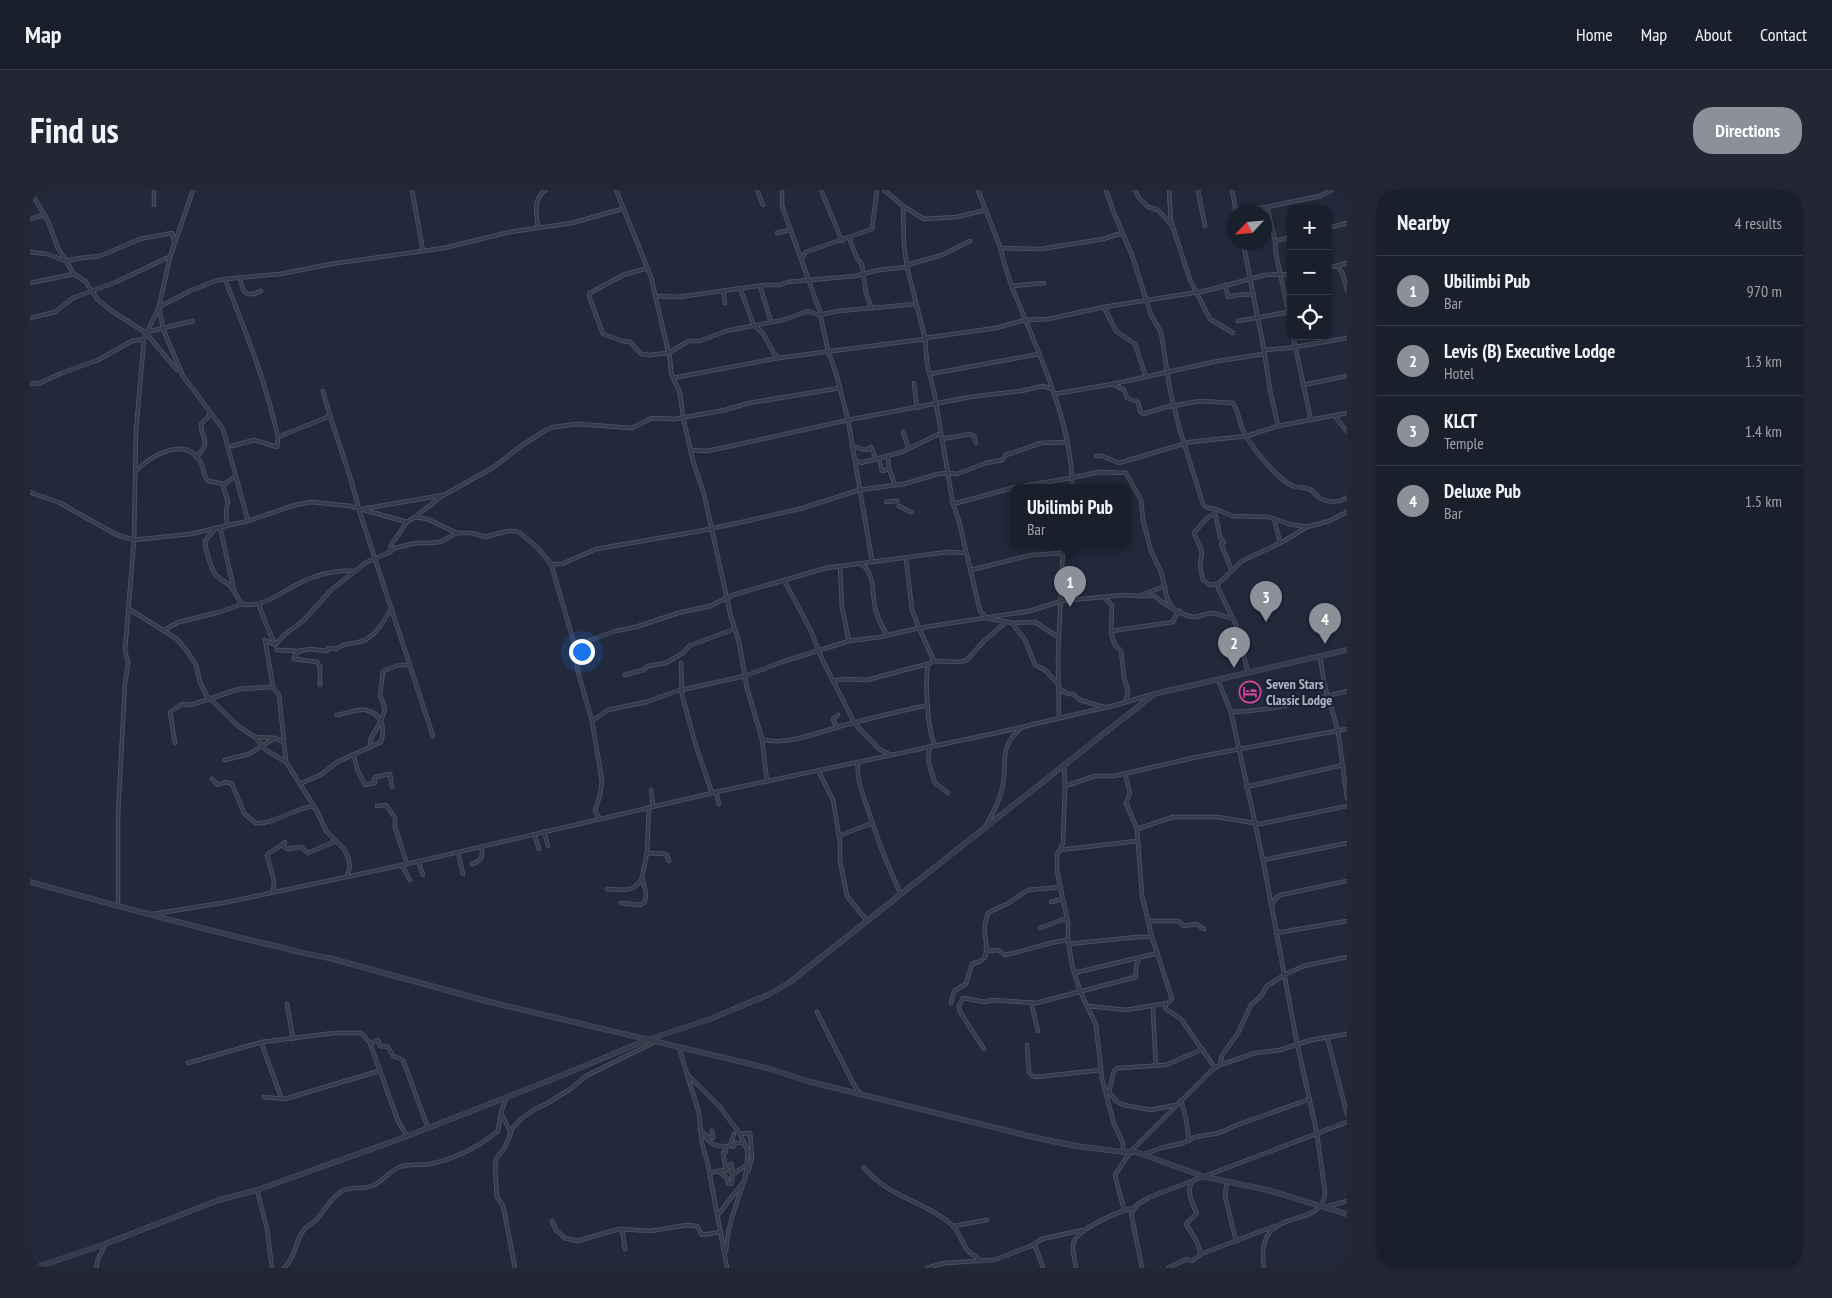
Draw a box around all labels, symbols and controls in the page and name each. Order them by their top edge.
text: Map [25,19,62,50]
text: Home [1576,23,1613,46]
text: Map [1641,23,1667,46]
text: About [1695,23,1732,46]
text: Contact [1760,23,1807,46]
text: Find us [30,107,119,153]
button: Directions [1693,107,1802,154]
north arrow [1227,205,1272,250]
map controls [1287,205,1332,340]
button: + [1287,205,1332,250]
text: Nearby [1397,209,1450,236]
text: 4 results [1735,213,1782,233]
button: − [1287,250,1332,295]
text: Ubilimbi Pub [1444,269,1530,293]
text: 1 [1409,281,1417,301]
text: 970 m [1747,281,1782,301]
text: Bar [1444,293,1462,313]
button: locate [1287,295,1332,340]
text: Levis (B) Executive Lodge [1444,339,1615,363]
text: 2 [1409,351,1417,371]
text: 1.3 km [1745,351,1782,371]
text: Hotel [1444,363,1474,383]
text: KLCT [1444,409,1477,433]
text: 3 [1409,421,1417,441]
text: 1.4 km [1745,421,1782,441]
text: Temple [1444,433,1484,453]
text: Deluxe Pub [1444,479,1521,503]
popup [1010,484,1130,549]
text: 4 [1409,491,1417,511]
text: 1.5 km [1745,491,1782,511]
text: Ubilimbi Pub [1027,495,1113,519]
text: Bar [1444,503,1462,523]
text: Bar [1027,519,1045,539]
pin: 1 [1054,566,1086,607]
pin: 3 [1250,581,1282,622]
pin: 4 [1309,603,1341,644]
pin: 2 [1218,627,1250,668]
your location [569,639,595,665]
place label: Seven Stars Classic Lodge [1266,675,1332,709]
hotel icon: Seven Stars Classic Lodge [1238,680,1262,704]

